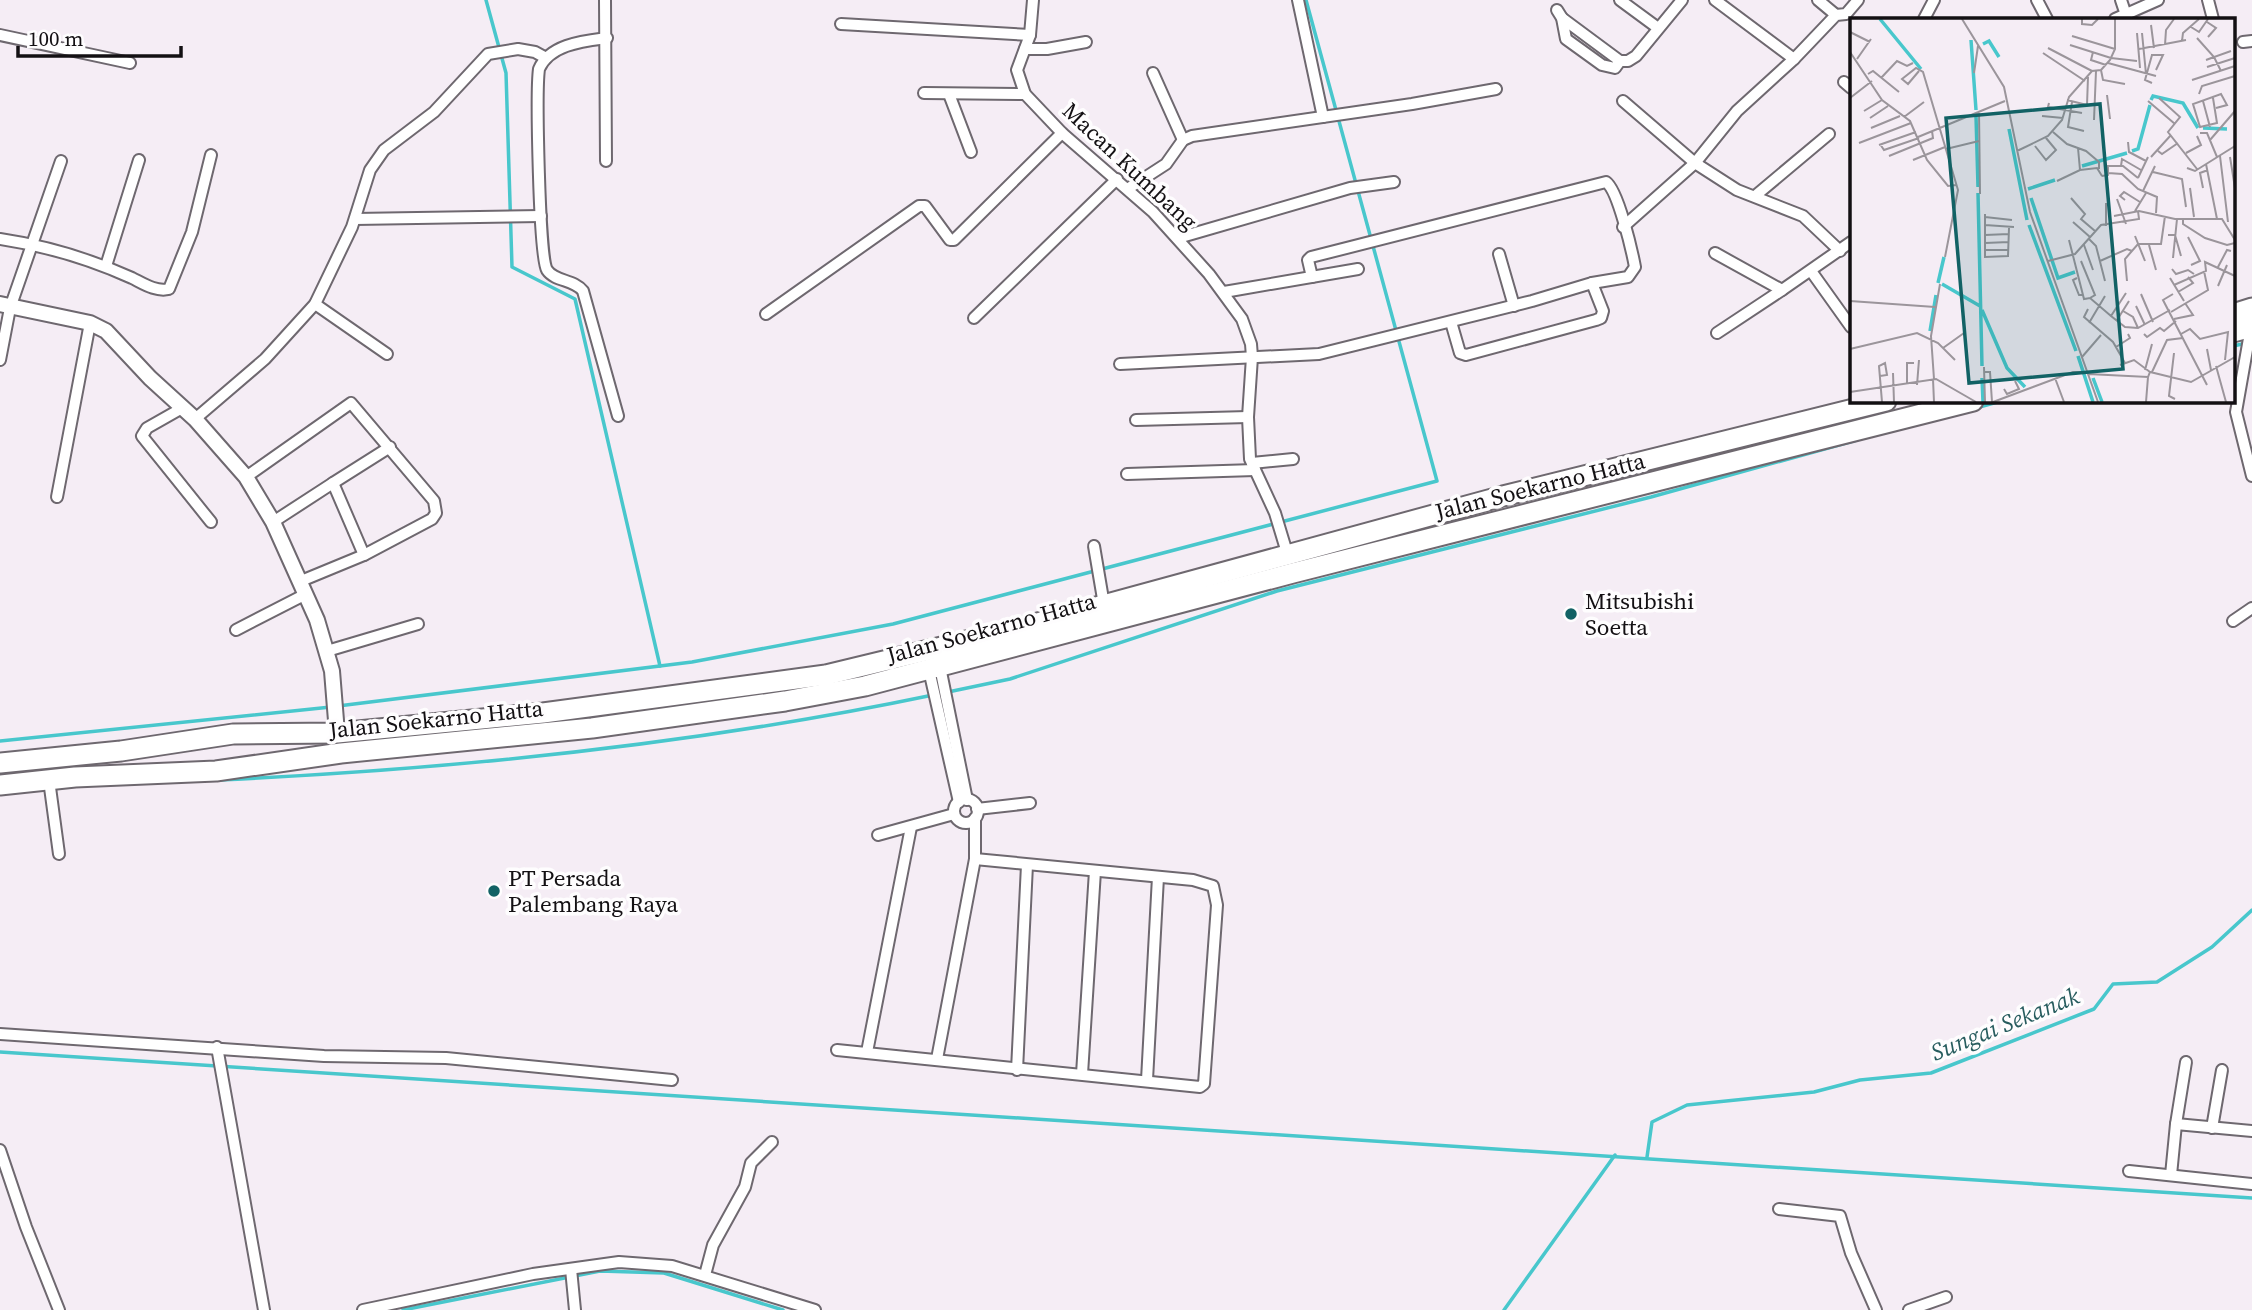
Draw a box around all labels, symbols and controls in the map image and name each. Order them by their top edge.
scale bar [18,14,180,58]
inset map [1850,18,2234,402]
text: 100 m [28,24,83,53]
street label: Macan Kumbang [1056,95,1205,237]
street label: Jalan Soekarno Hatta [1431,444,1649,528]
street label: Jalan Soekarno Hatta [882,585,1099,672]
place label: Mitsubishi Soetta [1585,585,1694,643]
marker: Mitsubishi Soetta [1563,606,1579,622]
street label: Jalan Soekarno Hatta [326,692,545,746]
place label: PT Persada Palembang Raya [508,862,678,920]
marker: PT Persada Palembang Raya [486,883,502,899]
water label: Sungai Sekanak [1926,978,2085,1068]

